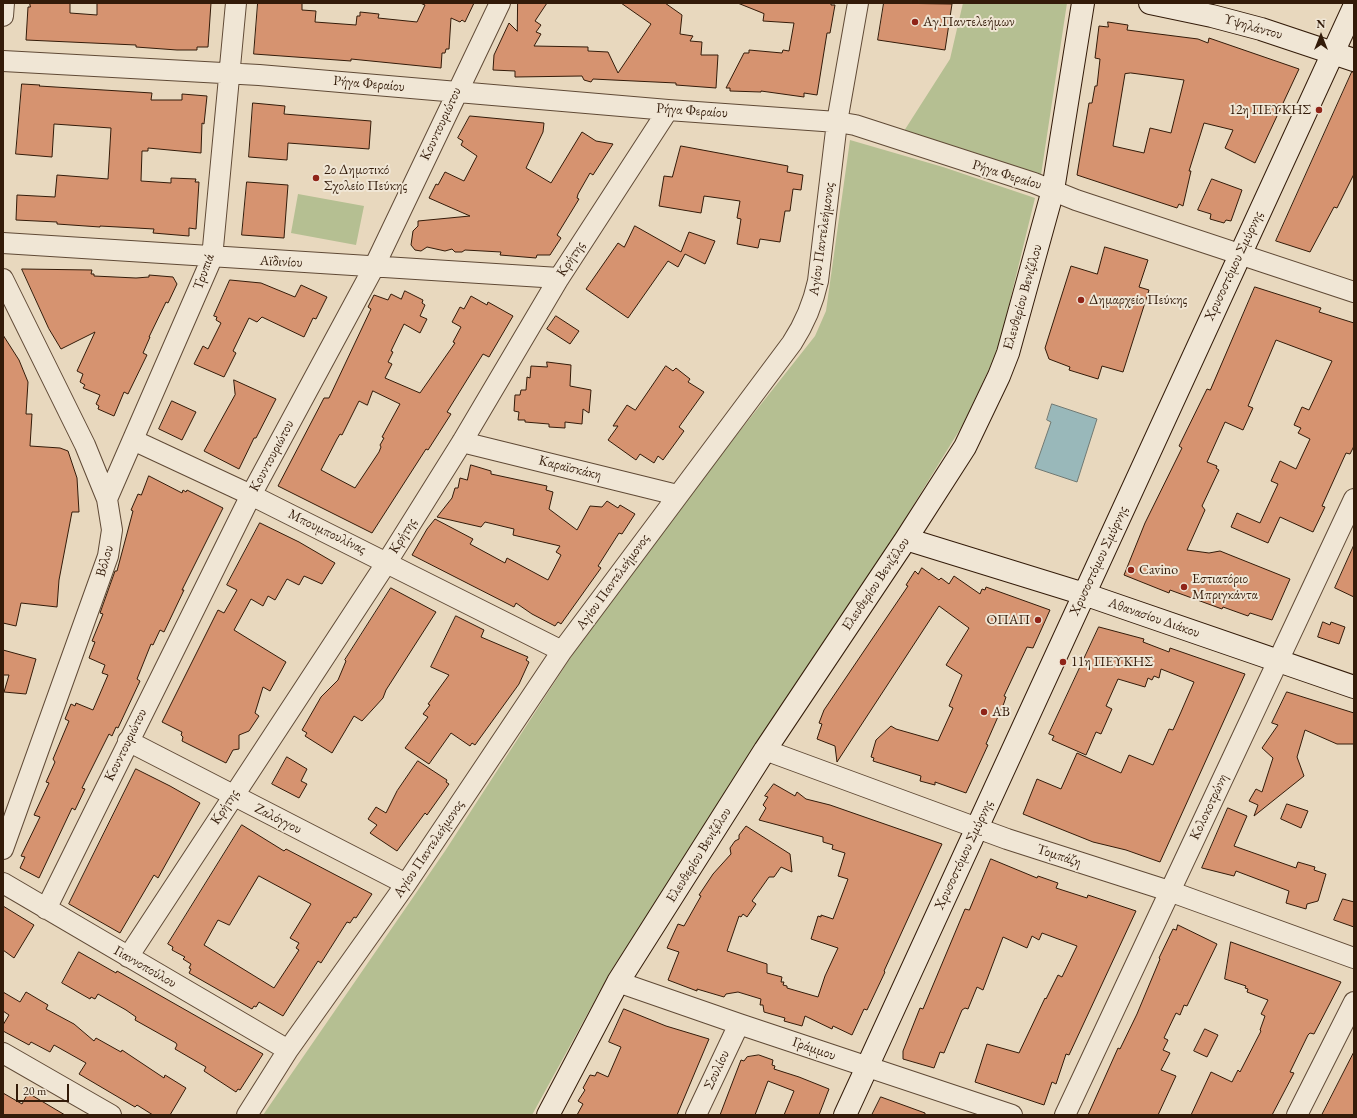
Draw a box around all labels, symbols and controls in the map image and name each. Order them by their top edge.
street label: Υψηλάντου [1222,11,1284,43]
place label: Αγ.Παντελεήμων [923,14,1015,30]
north arrow [1301,16,1341,56]
marker: Αγ.Παντελεήμων [910,17,920,27]
text: N [1317,17,1325,31]
street label: Ρήγα Φεραίου [333,73,405,95]
street label: Κουντουριώτου [417,85,465,163]
street label: Ρήγα Φεραίου [656,100,728,122]
place label: 12η ΠΕΥΚΗΣ [1229,102,1311,118]
marker: 12η ΠΕΥΚΗΣ [1314,105,1324,115]
street label: Ρήγα Φεραίου [970,156,1044,194]
place label: 2ο Δημοτικό Σχολείο Πεύκης [324,162,407,194]
marker: 2ο Δημοτικό Σχολείο Πεύκης [311,173,321,183]
street label: Αγίου Παντελεήμονος [806,181,838,297]
street label: Χρυσοστόμου Σμύρνης [1201,208,1267,324]
street label: Κρήτης [553,238,589,280]
street label: Ελευθερίου Βενιζέλου [1000,242,1046,352]
street label: Τρυπιά [190,252,218,292]
street label: Αϊδινίου [259,252,303,272]
place label: Δημαρχείο Πεύκης [1089,292,1187,308]
marker: Δημαρχείο Πεύκης [1076,295,1086,305]
street label: Κουντουριώτου [246,417,298,495]
street label: Καραϊσκάκη [537,452,603,484]
street label: Χρυσοστόμου Σμύρνης [1066,503,1132,619]
street label: Μπουμπουλίνας [285,506,369,558]
street label: Κρήτης [386,515,420,557]
street label: Αγίου Παντελεήμονος [573,531,653,633]
street label: Ελευθερίου Βενιζέλου [839,534,913,634]
street label: Βόλου [93,543,117,579]
place label: Cavino [1139,562,1178,578]
marker: Cavino [1126,565,1136,575]
place label: Εστιατόριο Μπριγκάντα [1192,571,1258,604]
marker: Εστιατόριο Μπριγκάντα [1179,582,1189,592]
street label: Αθανασίου Διάκου [1106,594,1202,642]
place label: ΟΠΑΠ [986,612,1030,628]
marker: ΟΠΑΠ [1033,615,1043,625]
place label: 11η ΠΕΥΚΗΣ [1071,654,1153,670]
marker: 11η ΠΕΥΚΗΣ [1058,657,1068,667]
place label: ΑΒ [992,704,1010,720]
street label: Κουντουριώτου [101,706,151,784]
marker: ΑΒ [979,707,989,717]
street label: Κολοκοτρώνη [1186,771,1232,843]
street label: Κρήτης [207,786,243,828]
street label: Αγίου Παντελεήμονος [390,797,468,901]
street label: Χρυσοστόμου Σμύρνης [931,797,997,913]
street label: Ζαλόγγου [252,800,304,838]
street label: Ελευθερίου Βενιζέλου [663,804,735,906]
street label: Τομπάζη [1035,841,1083,871]
street label: Γιαννοπούλου [111,942,179,992]
street label: Γράμμου [790,1034,838,1064]
street label: Σουλίου [701,1048,733,1092]
scale bar [18,1076,71,1102]
text: 20 m [23,1083,46,1099]

